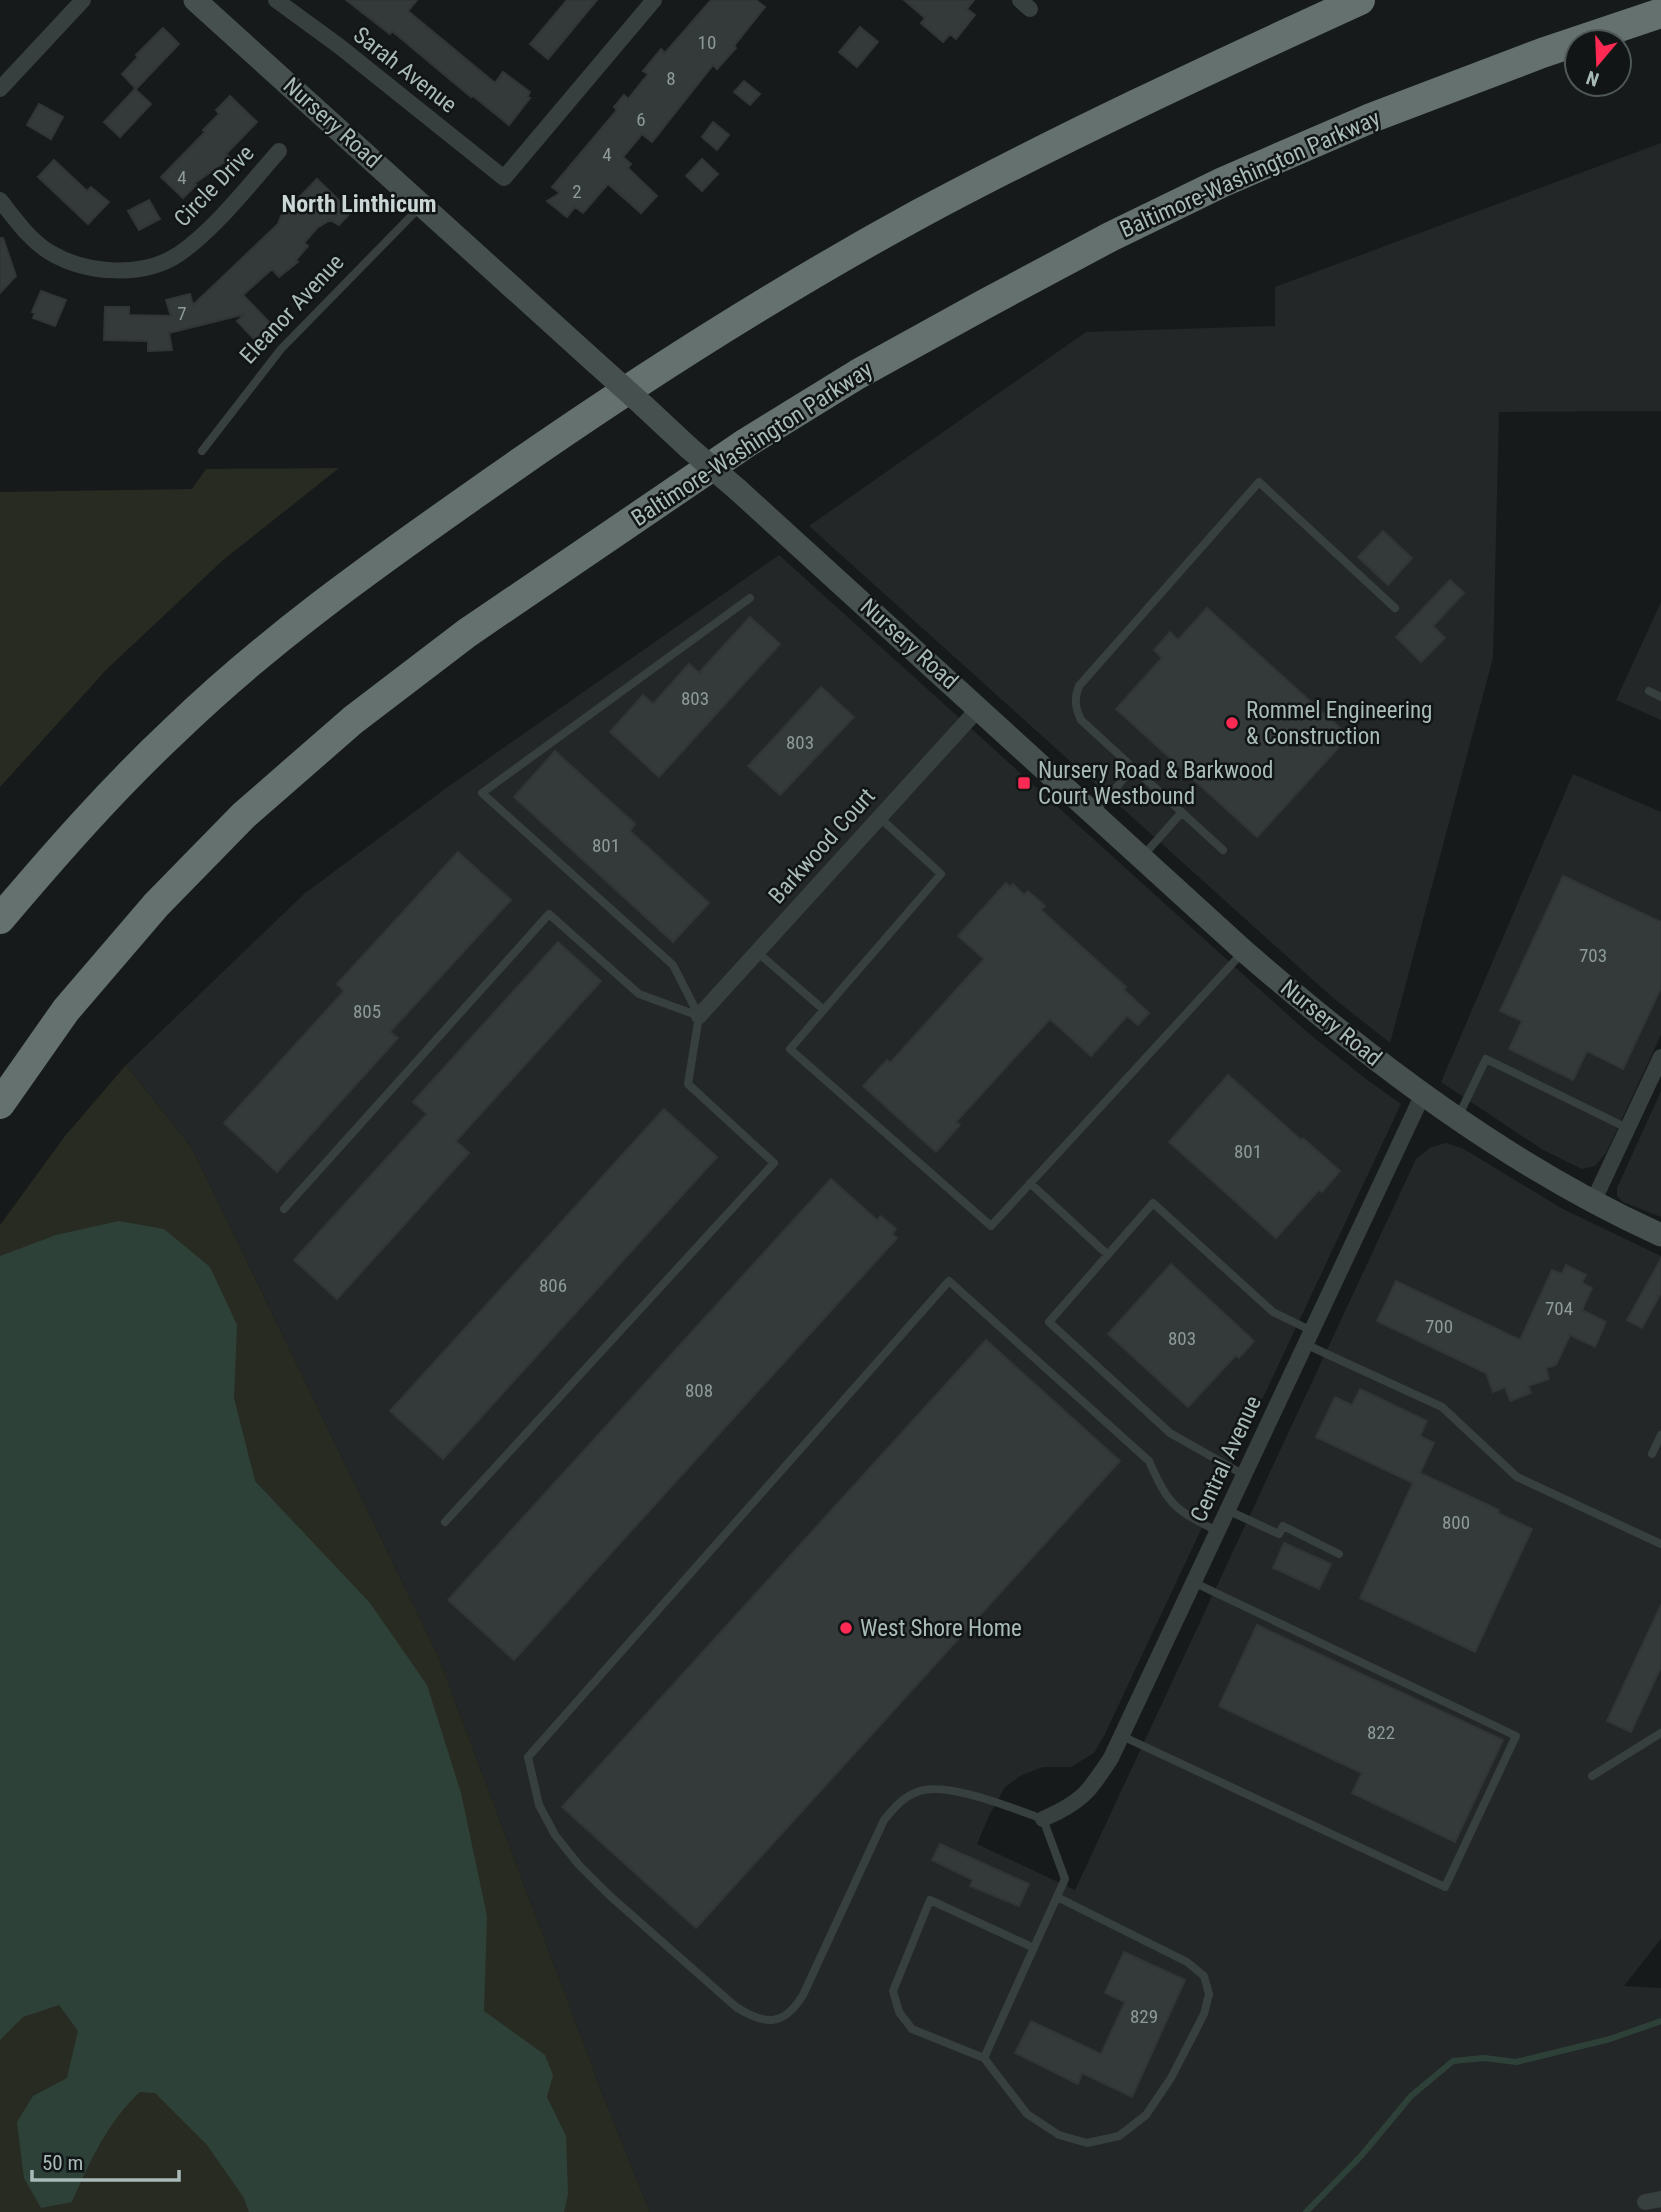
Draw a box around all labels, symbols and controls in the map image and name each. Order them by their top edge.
street label: Sarah Avenue [348,21,462,119]
north arrow [1563,28,1633,98]
house number: 10 [698,31,716,54]
text: N [1583,66,1602,91]
house number: 8 [666,67,676,90]
street label: Nursery Road [278,72,386,174]
street label: Baltimore-Washington Parkway [1116,104,1384,244]
house number: 6 [636,108,646,131]
street label: Circle Drive [169,140,259,232]
house number: 4 [602,143,612,166]
house number: 4 [177,166,187,189]
house number: 2 [572,180,582,203]
district label: North Linthicum [281,190,437,218]
street label: Eleanor Avenue [234,249,350,369]
house number: 7 [177,302,187,325]
street label: Baltimore-Washington Parkway [627,356,878,532]
street label: Nursery Road [855,593,963,695]
house number: 803 [681,687,709,710]
place label: Rommel Engineering & Construction [1246,697,1432,750]
marker: Rommel Engineering & Construction [1224,715,1240,731]
house number: 803 [786,731,814,754]
place label: Nursery Road & Barkwood Court Westbound [1038,757,1273,810]
marker: Nursery Road & Barkwood Court Westbound [1016,775,1032,791]
street label: Barkwood Court [763,783,881,909]
house number: 801 [592,834,620,857]
house number: 703 [1579,944,1607,967]
street label: Nursery Road [1275,974,1387,1072]
house number: 805 [353,1000,381,1023]
house number: 801 [1234,1140,1262,1163]
house number: 806 [539,1274,567,1297]
house number: 704 [1545,1297,1573,1320]
house number: 700 [1425,1315,1453,1338]
house number: 803 [1168,1327,1196,1350]
house number: 808 [685,1379,713,1402]
street label: Central Avenue [1185,1392,1267,1526]
house number: 800 [1442,1511,1470,1534]
place label: West Shore Home [860,1615,1022,1642]
marker: West Shore Home [838,1620,854,1636]
house number: 822 [1367,1721,1395,1744]
house number: 829 [1130,2005,1158,2028]
scale bar [32,2138,178,2182]
text: 50 m [42,2151,83,2175]

